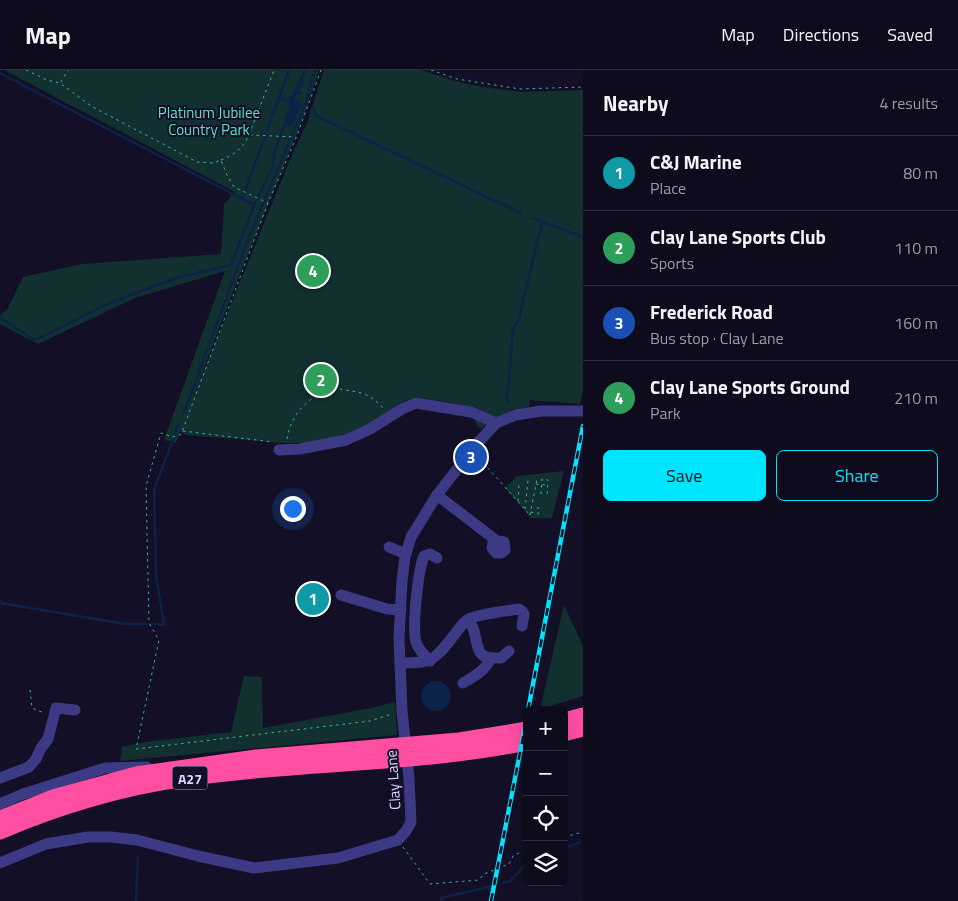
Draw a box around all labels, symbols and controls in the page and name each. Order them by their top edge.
text: Map [25,17,71,53]
text: Map [721,21,755,48]
text: Directions [783,21,859,48]
text: Saved [887,21,933,48]
text: Nearby [603,87,668,119]
text: 4 results [879,91,938,115]
park label: Platinum Jubilee Country Park [158,101,260,141]
text: C&J Marine [650,147,742,176]
text: 1 [615,161,623,185]
text: 80 m [903,161,938,185]
text: Place [650,176,686,200]
text: Clay Lane Sports Club [650,222,826,251]
text: 2 [615,236,623,260]
text: 110 m [894,236,938,260]
text: Sports [650,251,694,275]
pin: 4 [297,252,329,290]
text: Frederick Road [650,297,773,326]
text: 3 [615,311,623,335]
text: 160 m [894,311,938,335]
text: Bus stop · Clay Lane [650,326,784,350]
pin: 2 [305,361,337,399]
text: Clay Lane Sports Ground [650,372,850,401]
text: 4 [615,386,623,410]
text: 210 m [894,386,938,410]
text: Park [650,401,681,425]
pin: 3 [455,438,487,476]
button: Save [603,450,766,501]
button: Share [776,450,938,501]
your location [280,496,306,522]
pin: 1 [297,580,329,618]
map controls [523,706,568,886]
button: + [523,706,568,751]
street label: Clay Lane [379,749,407,811]
button: − [523,751,568,796]
road number: A27 [172,766,208,790]
button: locate [523,796,568,841]
button: layers [523,841,568,886]

